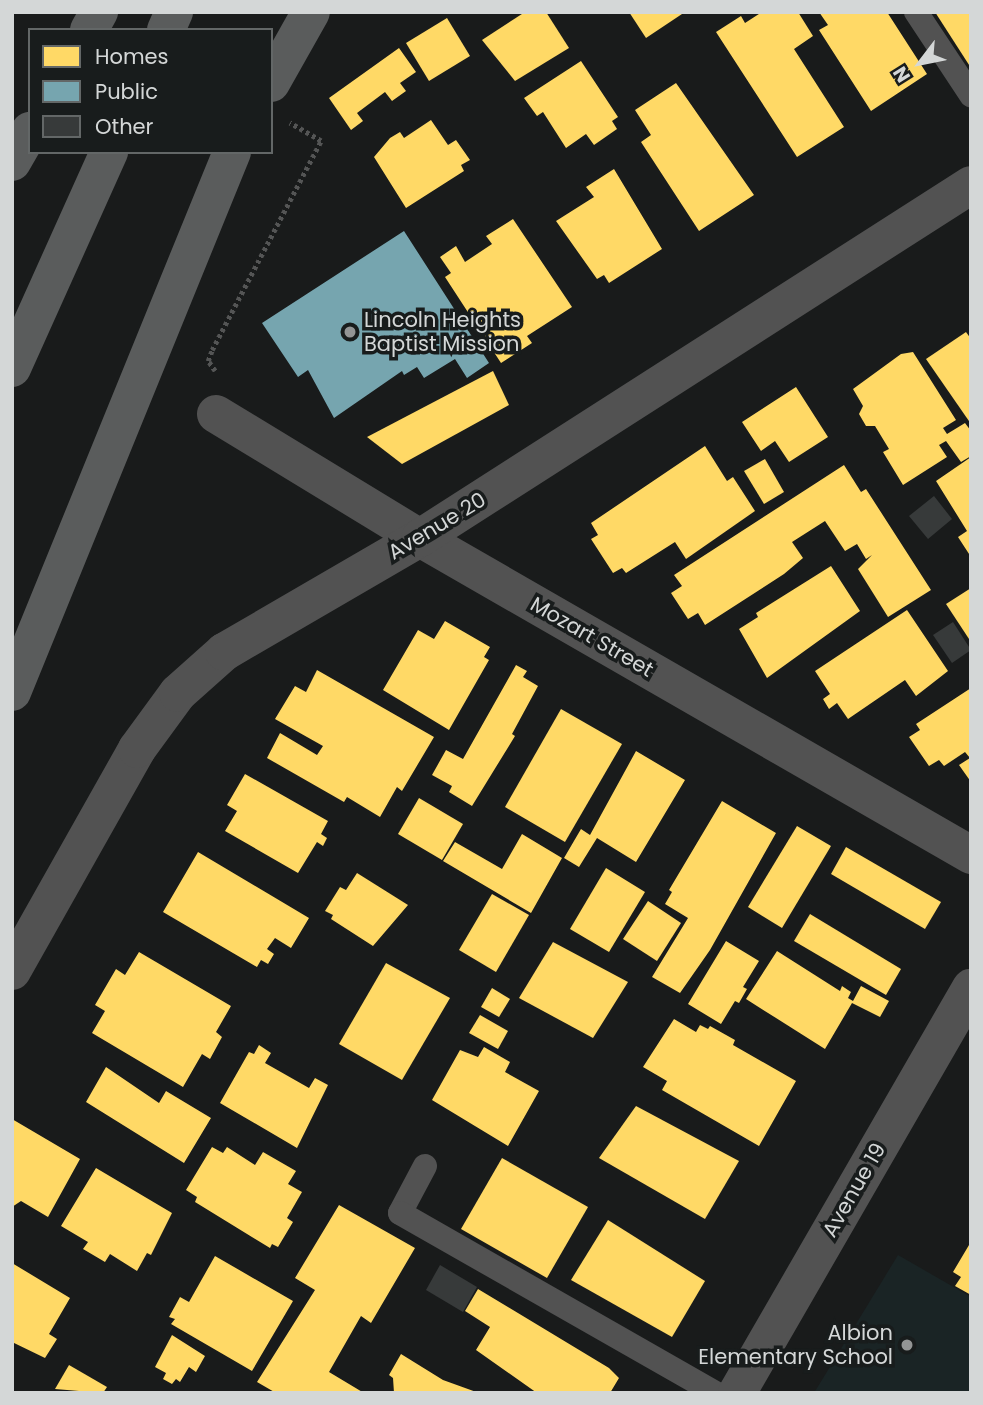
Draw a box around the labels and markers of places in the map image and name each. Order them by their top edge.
place label: Lincoln Heights Baptist Mission [364,307,521,357]
marker: Lincoln Heights Baptist Mission [342,324,358,340]
place label: Albion Elementary School [698,1320,893,1370]
marker: Albion Elementary School [899,1337,915,1353]

